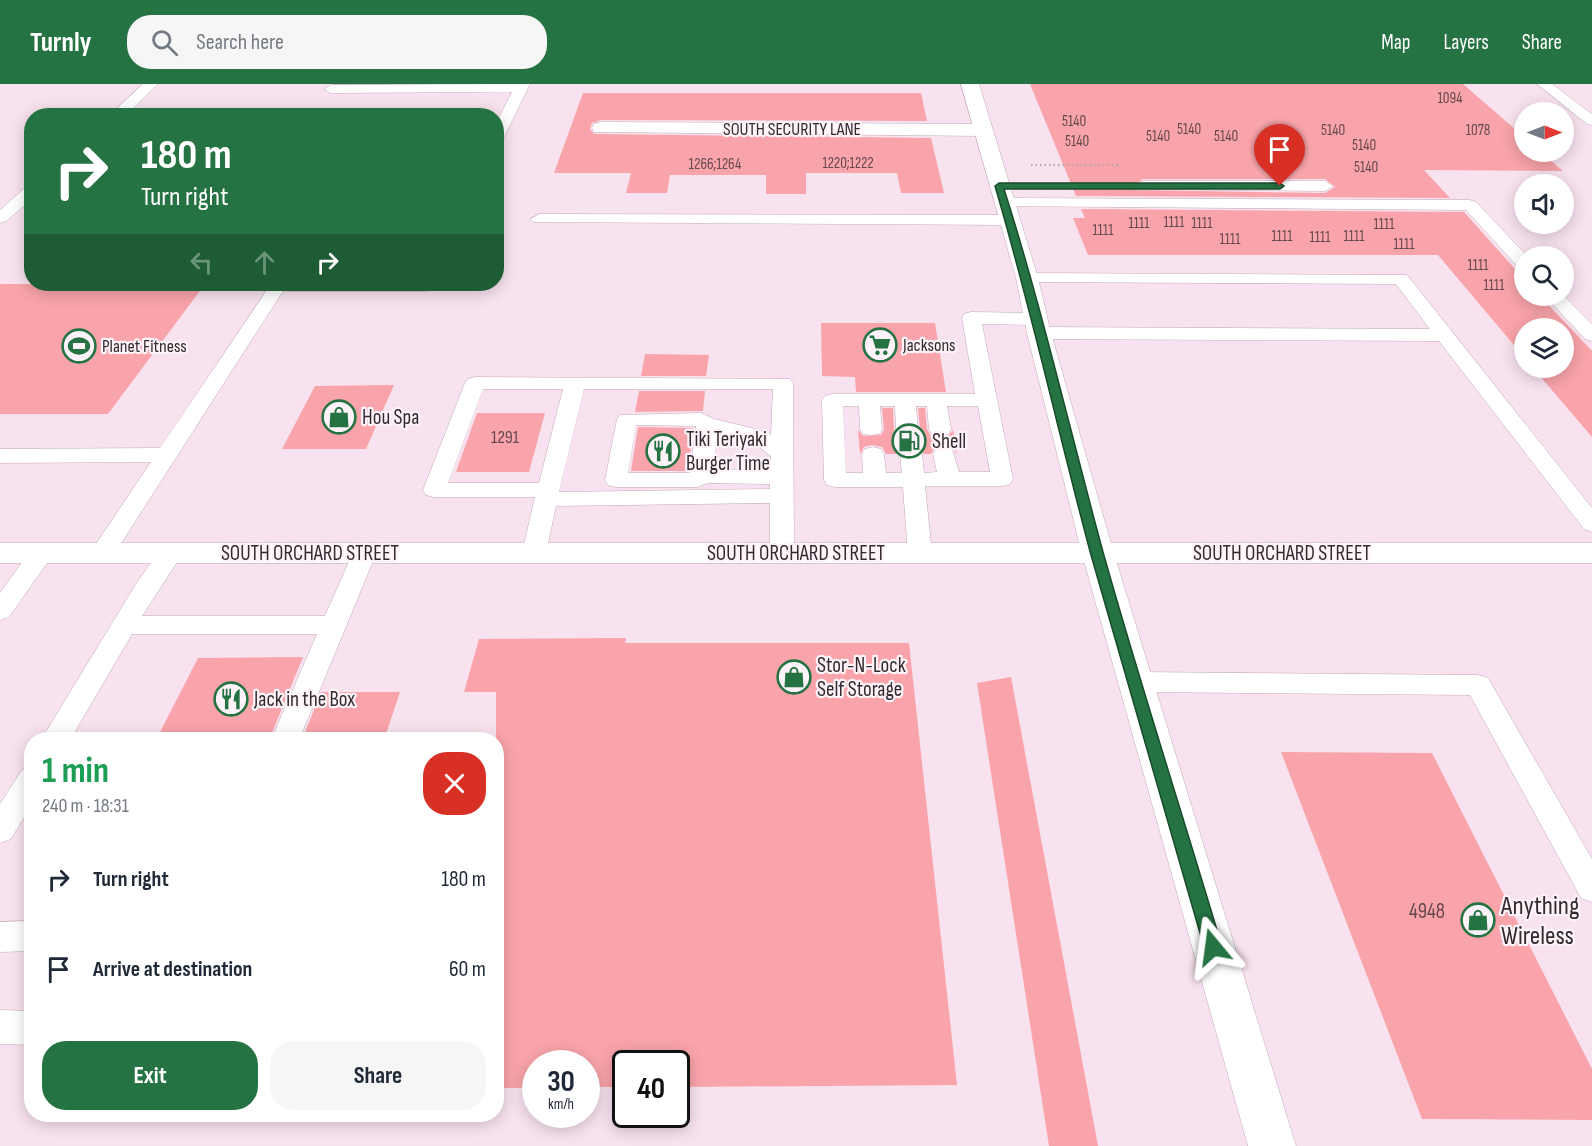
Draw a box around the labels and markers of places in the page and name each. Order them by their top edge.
pin [1254,124,1305,186]
supermarket icon: Jacksons [862,327,898,363]
sports icon: Planet Fitness [61,328,97,364]
place label: Jacksons [902,335,956,356]
place label: Planet Fitness [102,336,187,357]
shop icon: Hou Spa [321,399,357,435]
place label: Hou Spa [362,405,419,430]
fuel station icon: Shell [891,423,927,459]
place label: Tiki Teriyaki Burger Time [686,427,770,476]
place label: Shell [932,429,966,454]
restaurant icon: Tiki Teriyaki Burger Time [645,433,681,469]
place label: Stor-N-Lock Self Storage [817,653,906,702]
shop icon: Stor-N-Lock Self Storage [776,659,812,695]
restaurant icon: Jack in the Box [213,681,249,717]
place label: Jack in the Box [253,687,355,712]
place label: Anything Wireless [1500,891,1579,952]
shop icon: Anything Wireless [1460,902,1496,938]

